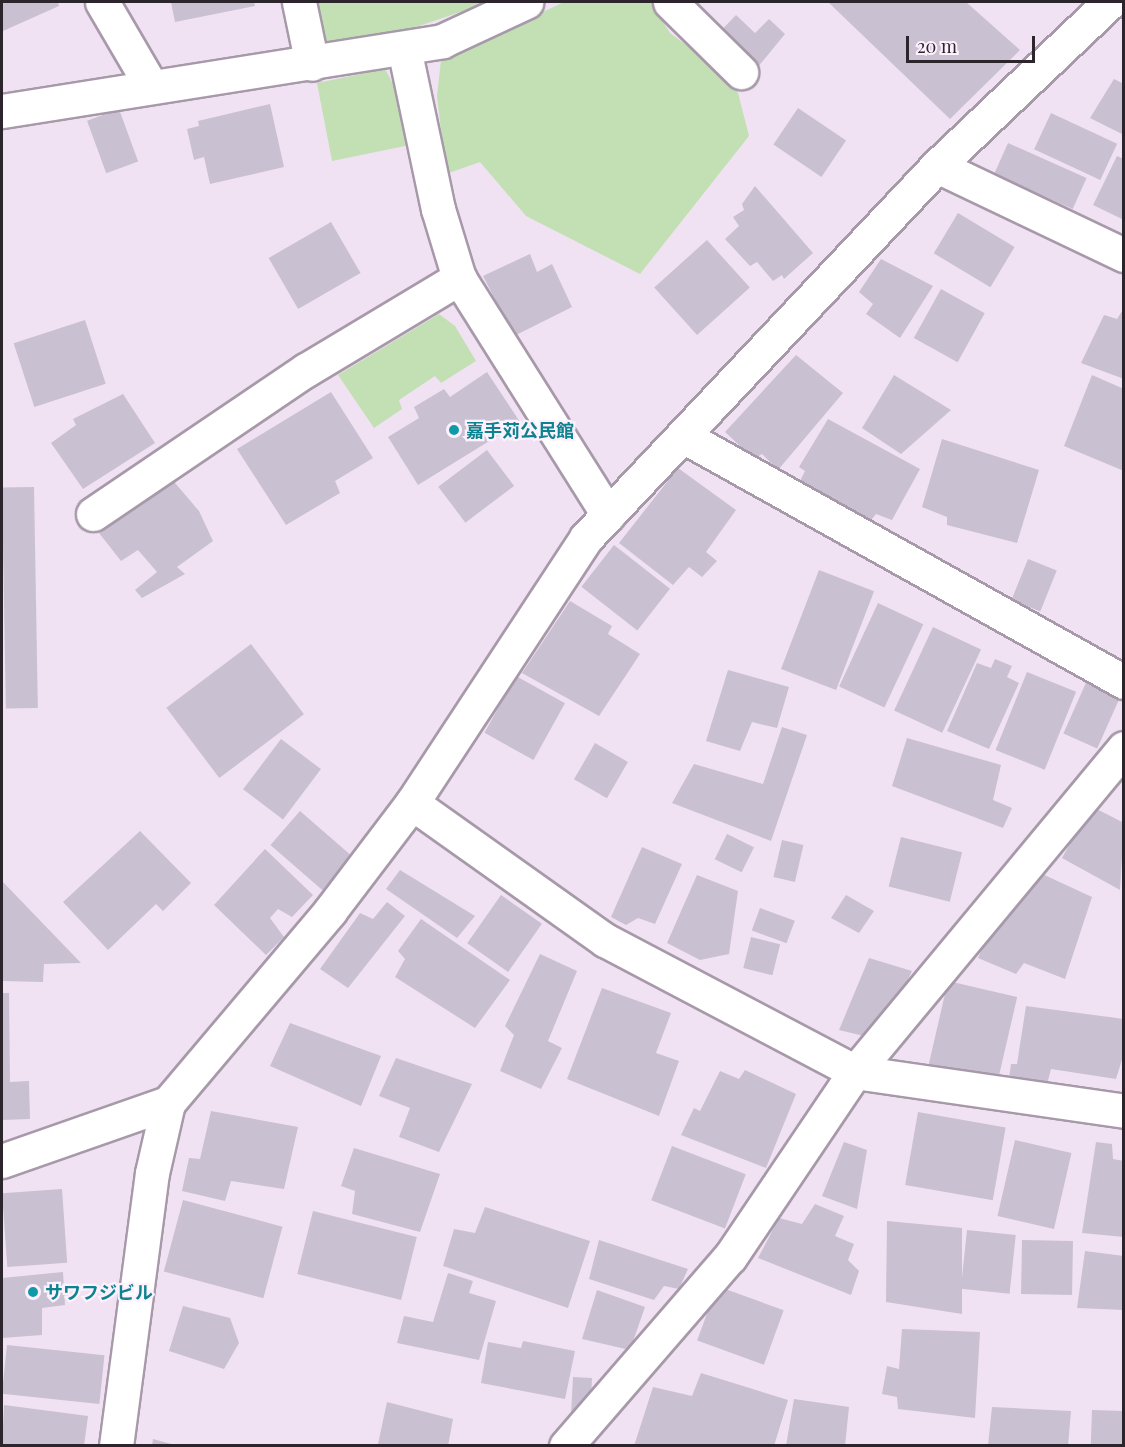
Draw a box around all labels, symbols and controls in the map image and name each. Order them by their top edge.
scale bar [909,24,1038,62]
text: 20 m [917,34,957,58]
place label: 嘉手苅公民館 [466,419,574,441]
marker: 嘉手苅公民館 [447,423,461,437]
place label: サワフジビル [45,1281,153,1303]
marker: サワフジビル [26,1285,40,1299]

